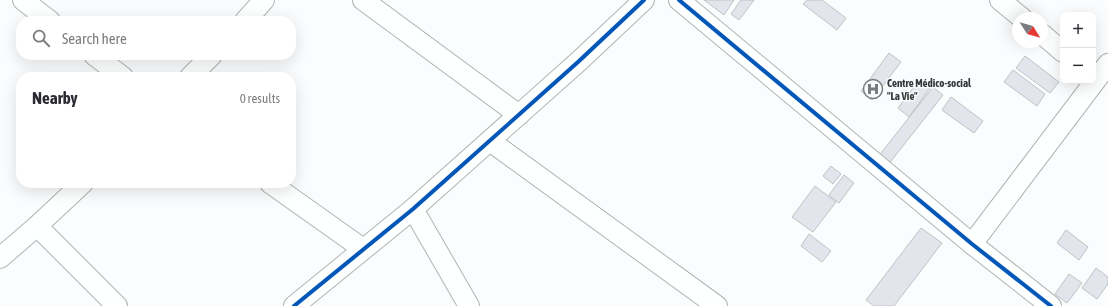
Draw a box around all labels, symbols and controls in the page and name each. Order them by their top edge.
north arrow [1012,12,1048,48]
map controls [1060,12,1096,84]
button: + [1060,12,1096,48]
search box [16,16,296,60]
icon: search [30,27,52,49]
text: Search here [62,30,127,47]
button: − [1060,48,1096,84]
place label: Centre Médico-social "La Vie" [887,77,972,102]
hospital icon: Centre Médico-social "La Vie" [862,78,884,100]
text: Nearby [32,88,78,108]
text: 0 results [240,91,280,106]

